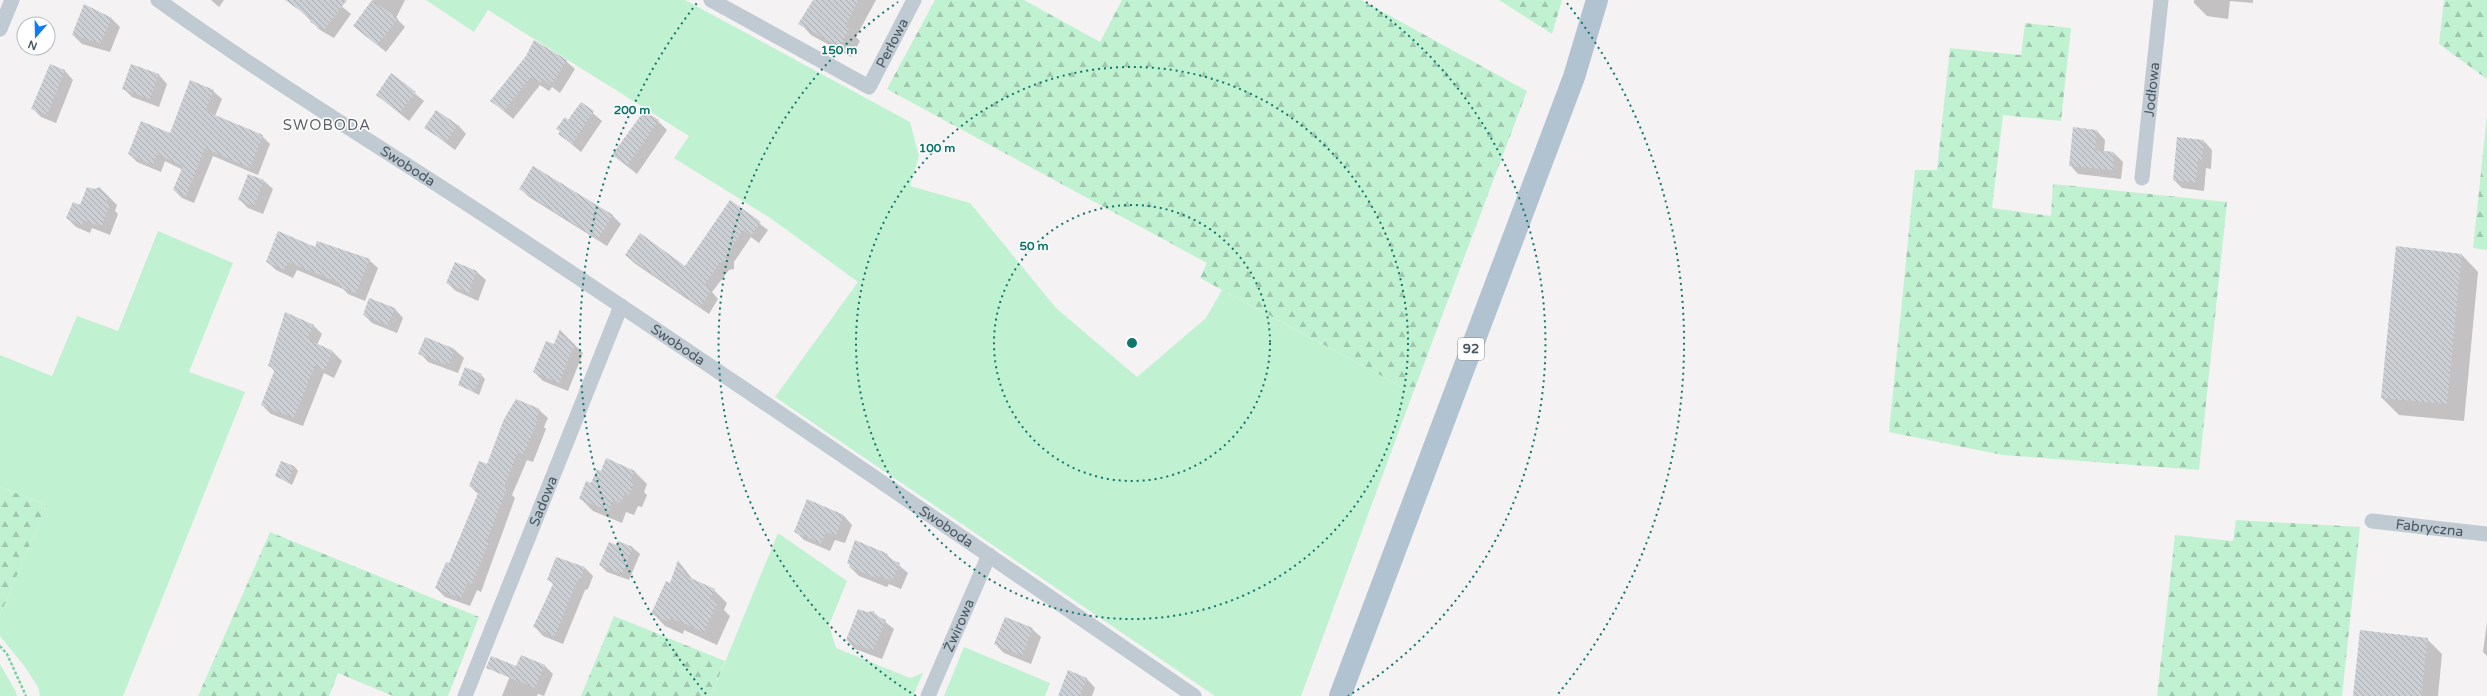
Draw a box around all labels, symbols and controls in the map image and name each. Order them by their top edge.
street label: Perłowa [872,15,912,71]
north arrow [16,16,56,56]
text: N [26,37,39,53]
text: 150 m [821,43,857,57]
street label: Jodłowa [2140,61,2163,118]
text: 200 m [614,103,650,117]
district label: SWOBODA [283,116,371,134]
text: 100 m [919,141,955,155]
street label: Swoboda [377,142,439,190]
text: 50 m [1019,239,1049,253]
street label: Swoboda [648,320,709,369]
centre of rings [1125,336,1139,350]
road number: 92 [1458,338,1484,360]
street label: Sadowa [525,473,561,529]
street label: Swoboda [916,502,977,551]
street label: Fabryczna [2395,515,2464,540]
street label: Żwirowa [940,596,977,654]

